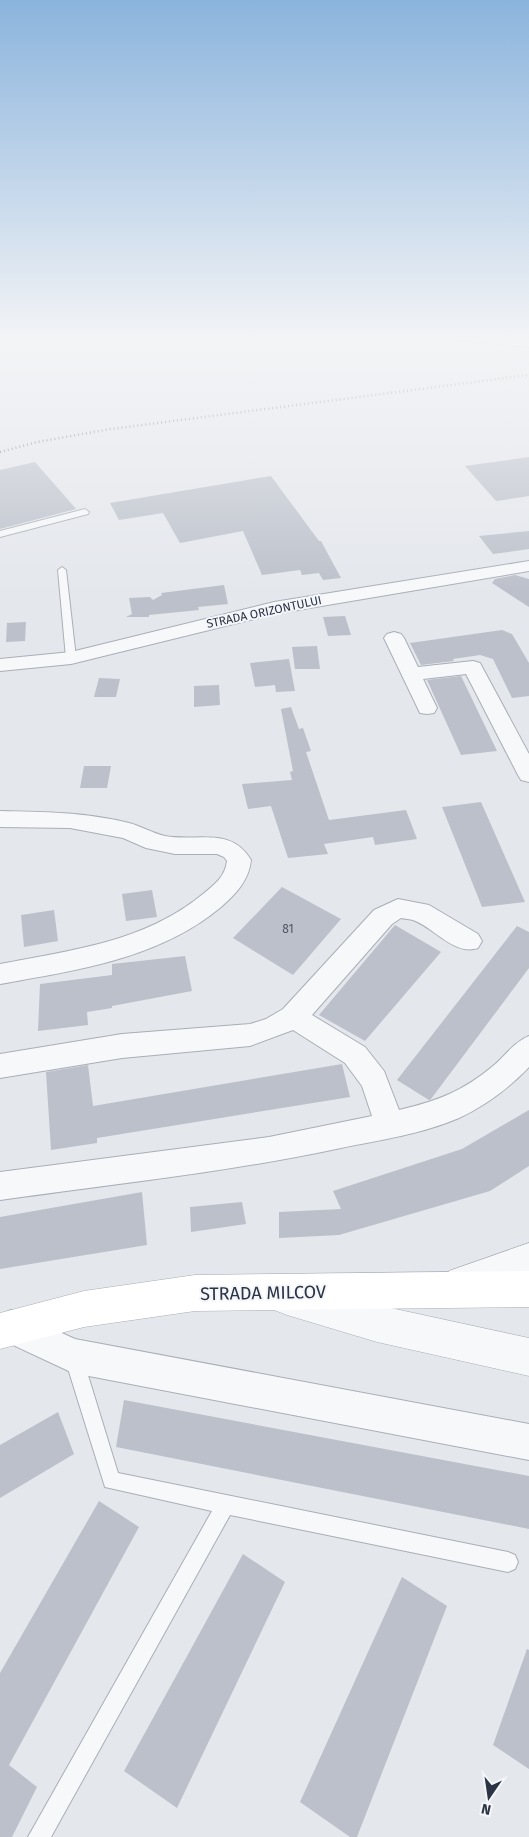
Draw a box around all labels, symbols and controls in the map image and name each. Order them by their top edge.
street label: STRADA ORIZONTULUI [205,593,323,631]
house number: 81 [282,922,294,936]
street label: STRADA MILCOV [200,1281,326,1305]
north arrow [464,1772,514,1822]
text: N [480,1800,493,1819]

